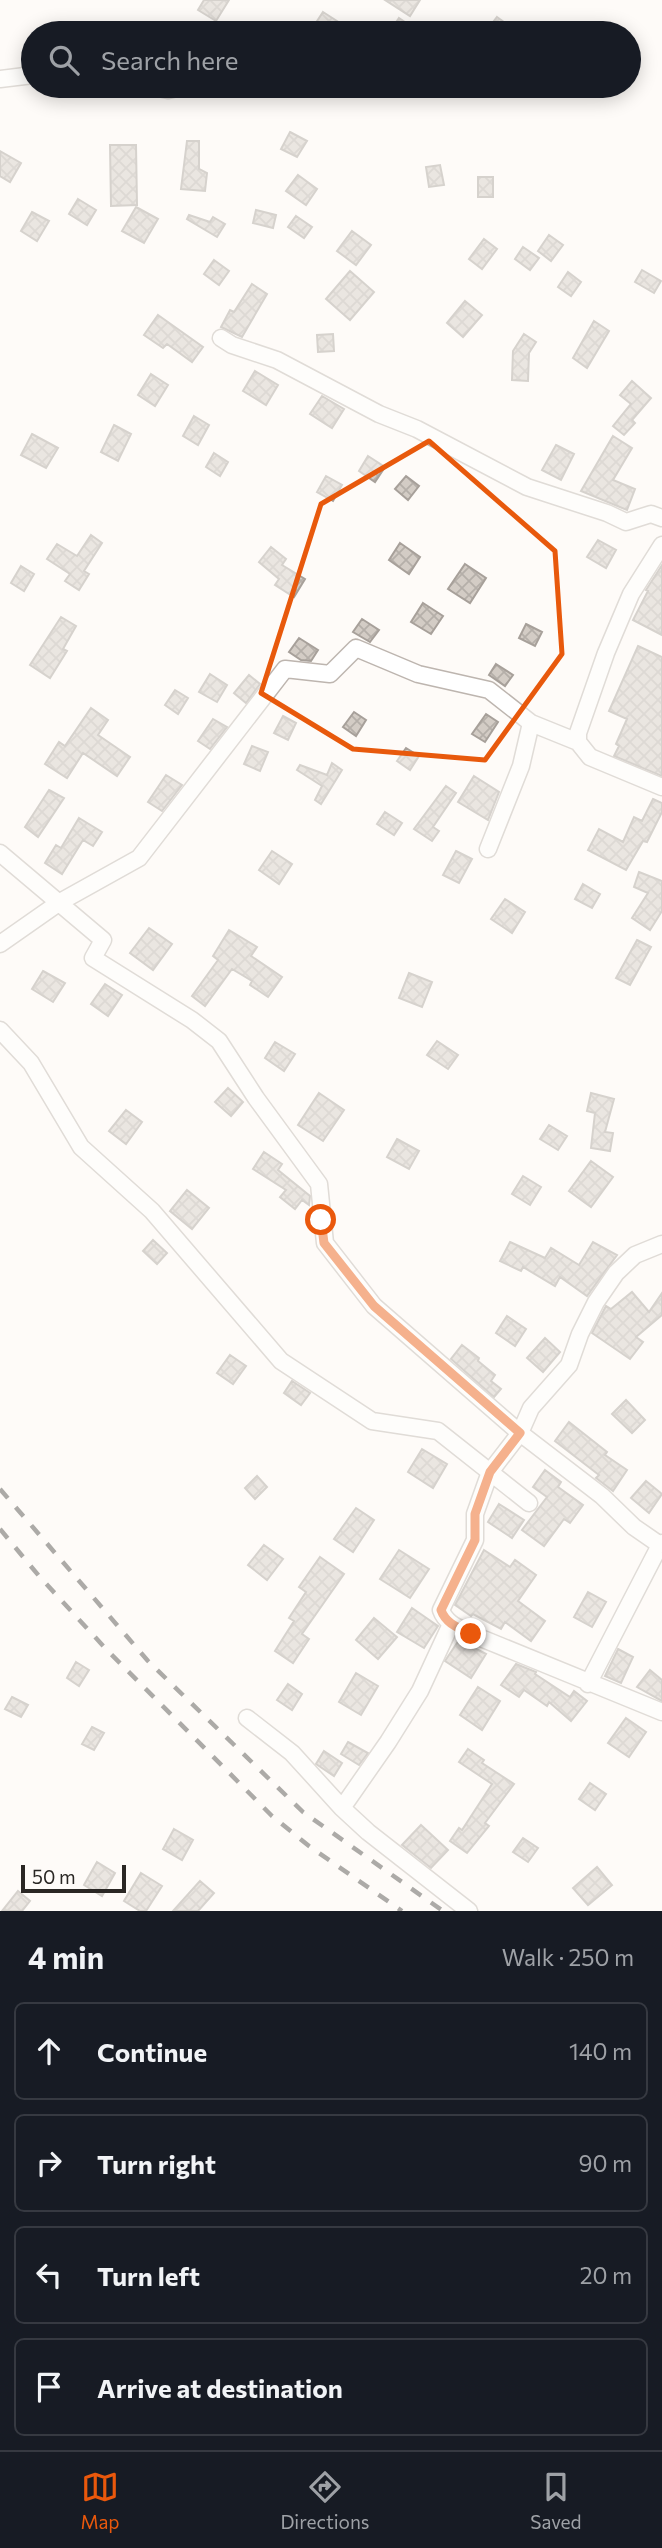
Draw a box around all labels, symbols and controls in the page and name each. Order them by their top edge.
search box [21,21,641,98]
icon: search [45,41,83,79]
text: Search here [101,44,239,75]
route start [305,1204,336,1235]
route end [455,1618,486,1649]
scale bar [21,1862,126,1894]
text: 50 m [32,1865,76,1888]
text: 4 min [28,1938,104,1975]
text: Walk · 250 m [502,1943,634,1971]
icon: ahead [30,2032,68,2070]
text: Continue [97,2036,207,2067]
text: 140 m [569,2037,632,2065]
icon: right [30,2144,68,2182]
text: Turn right [97,2148,216,2179]
text: 90 m [579,2149,632,2177]
icon: left [30,2256,68,2294]
text: Turn left [97,2260,200,2291]
text: 20 m [580,2261,632,2289]
icon: arrive [30,2368,68,2406]
text: Arrive at destination [97,2372,343,2403]
tab: Map [80,2468,120,2533]
tab: Directions [280,2468,370,2533]
tab: Saved [530,2468,582,2533]

